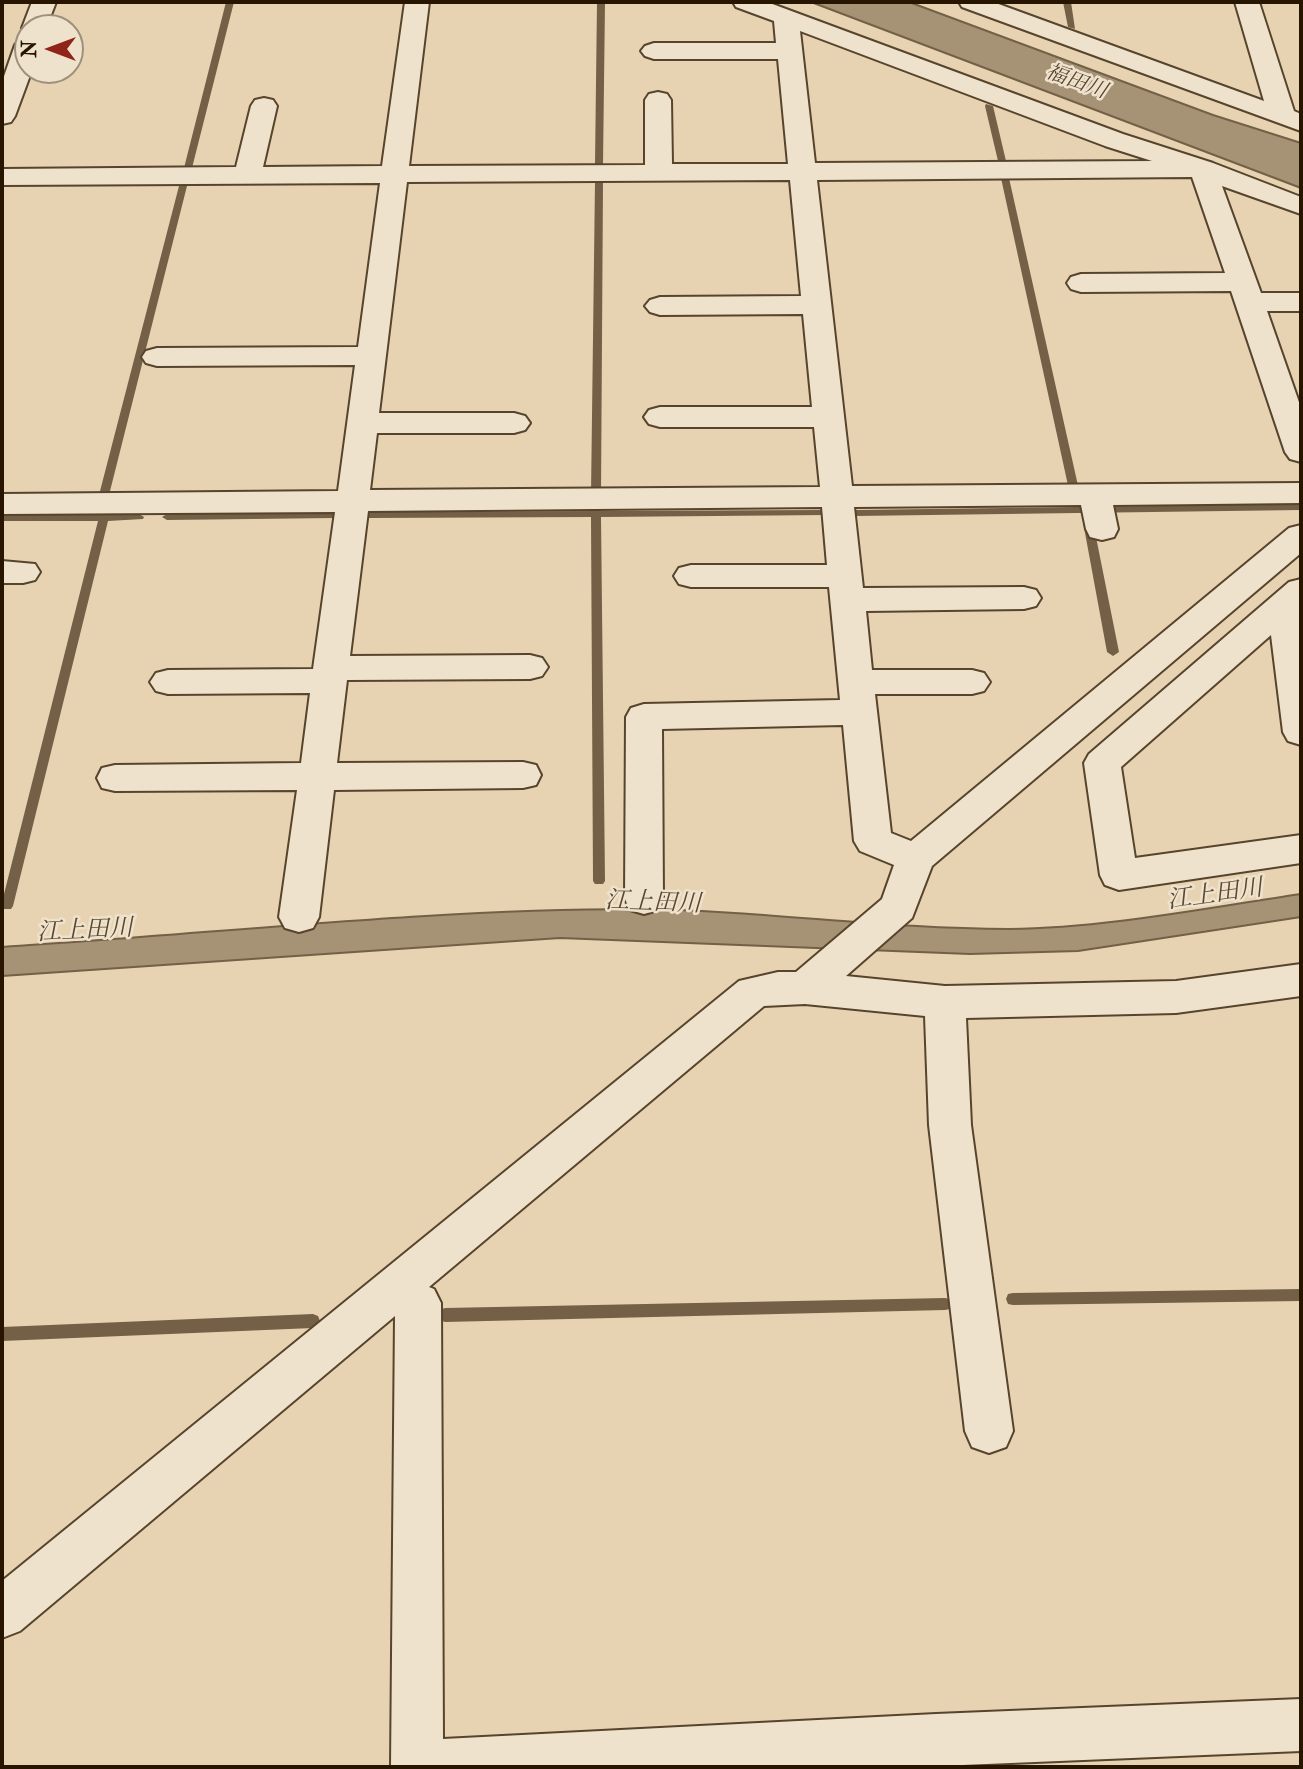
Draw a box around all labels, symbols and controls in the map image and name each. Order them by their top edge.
north arrow [14,14,84,84]
text: N [18,41,42,58]
water label: 福田川 [1042,60,1110,106]
water label: 江上田川 [1165,875,1265,917]
water label: 江上田川 [605,888,701,920]
water label: 江上田川 [36,915,134,949]

